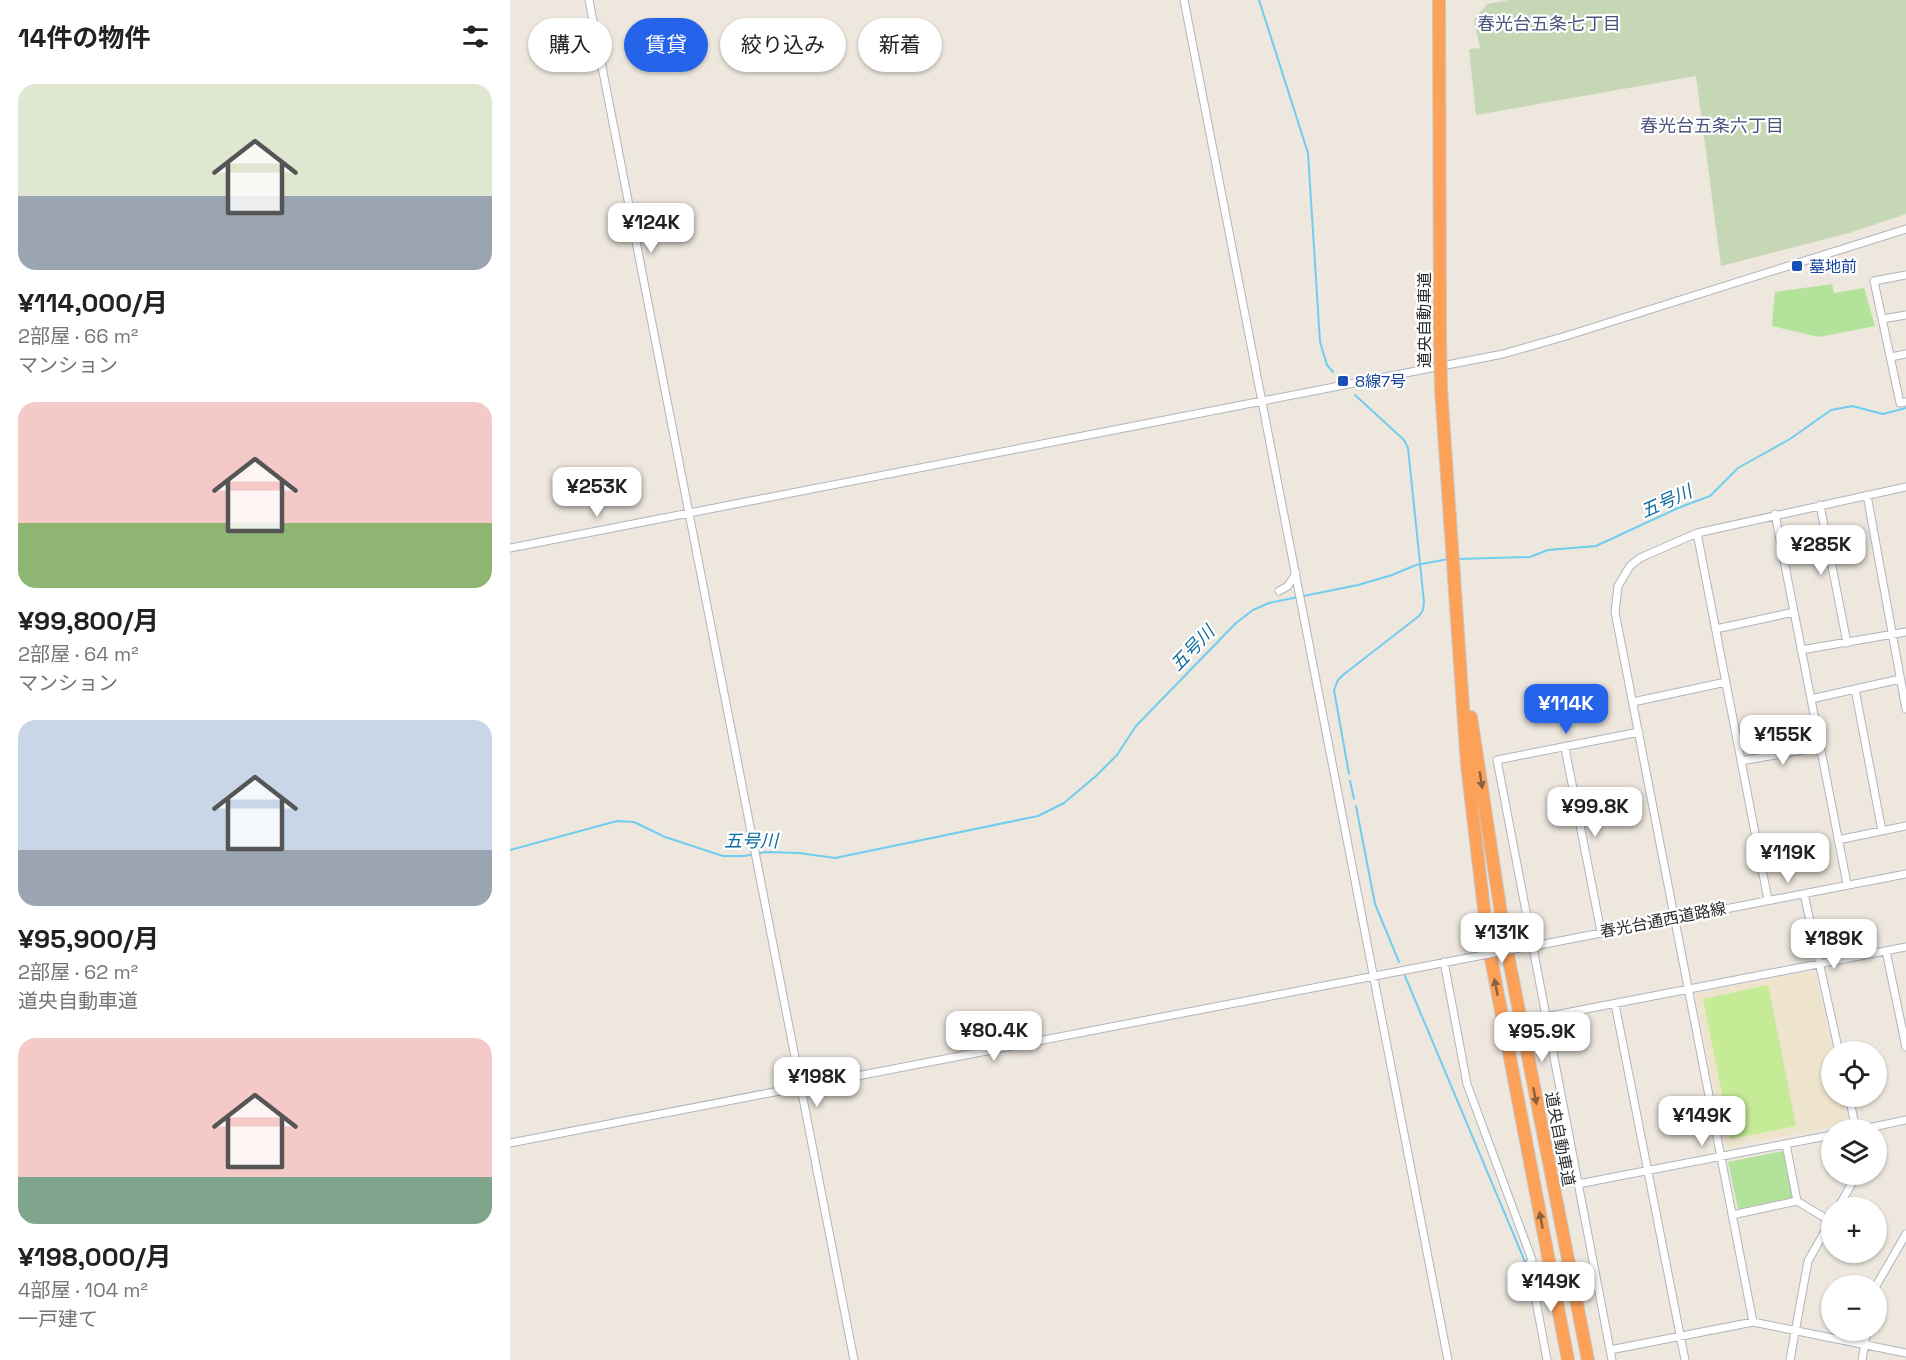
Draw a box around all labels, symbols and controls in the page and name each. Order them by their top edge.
district label: 春光台五条七丁目 [1477,12,1621,35]
chip: 購入 [528,18,612,72]
chip: 賃貸 [624,18,708,72]
chip: 絞り込み [720,18,846,72]
chip: 新着 [858,18,942,72]
icon: filters [459,20,492,53]
text: 14件の物件 [18,21,150,55]
district label: 春光台五条六丁目 [1640,114,1784,137]
icon: home [201,123,309,231]
pin: ¥124K [609,203,693,254]
text: ¥124K [622,209,680,235]
place label: 墓地前 [1809,256,1857,277]
marker: 墓地前 [1790,259,1804,273]
street label: 道央自動車道 [1414,272,1435,368]
text: ¥114,000/月 [18,286,168,320]
text: 2部屋 · 66 m² [18,323,138,349]
text: マンション [18,352,118,378]
place label: 8線7号 [1355,371,1406,392]
marker: 8線7号 [1336,374,1350,388]
icon: home [201,441,309,549]
pin: ¥253K [555,467,639,518]
text: ¥253K [567,473,627,499]
water label: 五号川 [1637,479,1697,522]
pin: ¥285K [1779,525,1863,576]
text: ¥285K [1791,531,1851,557]
text: ¥99,800/月 [18,604,159,638]
water label: 五号川 [1165,619,1220,675]
text: 2部屋 · 64 m² [18,641,138,667]
text: マンション [18,670,118,696]
pin: ¥114K [1524,684,1608,735]
text: ¥114K [1538,690,1594,716]
pin: ¥155K [1741,715,1825,766]
text: ¥155K [1754,721,1812,747]
icon: home [201,759,309,867]
one-way arrow [1476,770,1485,789]
pin: ¥99.8K [1546,787,1644,838]
text: ¥99.8K [1561,793,1629,819]
water label: 五号川 [724,829,780,852]
pin: ¥119K [1746,833,1830,884]
text: ¥119K [1760,839,1816,865]
street label: 春光台通西道路線 [1598,897,1728,943]
pin: ¥131K [1460,913,1544,964]
text: ¥131K [1475,919,1529,945]
pin: ¥189K [1792,919,1876,970]
text: ¥95,900/月 [18,922,159,956]
text: ¥189K [1805,925,1863,951]
text: 2部屋 · 62 m² [18,959,138,985]
one-way arrow [1491,978,1500,997]
text: 道央自動車道 [18,988,138,1014]
pin: ¥80.4K [945,1011,1043,1062]
pin: ¥95.9K [1493,1012,1591,1063]
text: ¥80.4K [960,1017,1028,1043]
text: ¥95.9K [1508,1018,1576,1044]
map controls [1821,1041,1887,1341]
button: locate [1821,1041,1887,1107]
pin: ¥198K [775,1057,859,1108]
text: ¥198K [788,1063,846,1089]
icon: home [201,1077,309,1185]
one-way arrow [1531,1086,1540,1105]
street label: 道央自動車道 [1541,1090,1579,1188]
pin: ¥149K [1660,1096,1744,1147]
text: ¥149K [1672,1102,1732,1128]
button: layers [1821,1119,1887,1185]
button: + [1821,1197,1887,1263]
one-way arrow [1536,1210,1545,1229]
text: ¥198,000/月 [18,1240,172,1274]
pin: ¥149K [1509,1262,1593,1313]
text: ¥149K [1521,1268,1581,1294]
button: − [1821,1275,1887,1341]
text: 4部屋 · 104 m² [18,1277,148,1303]
text: 一戸建て [18,1306,98,1332]

